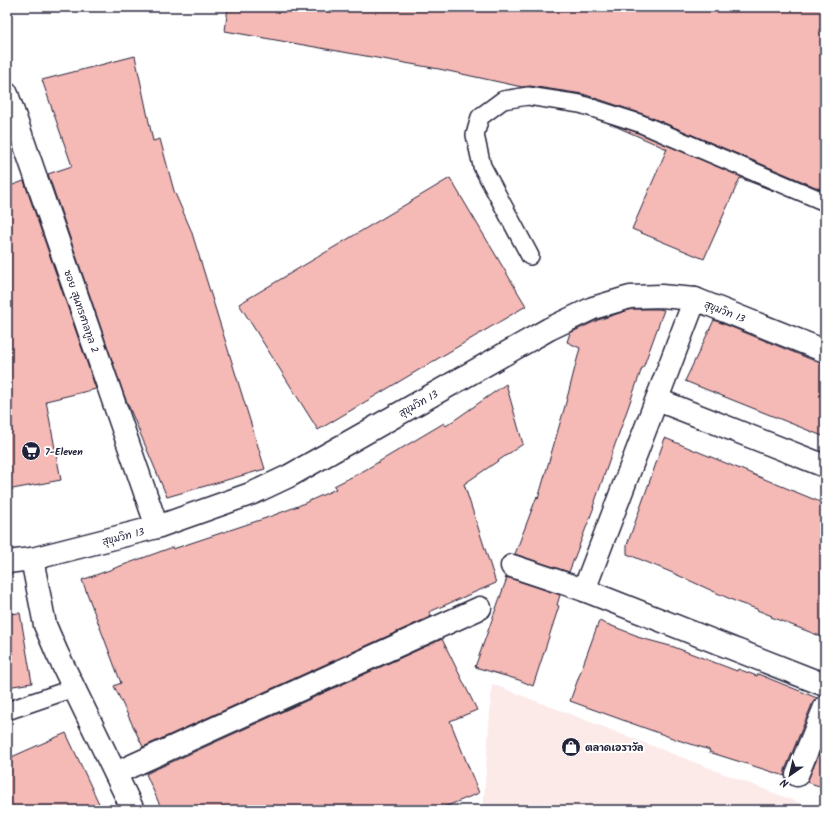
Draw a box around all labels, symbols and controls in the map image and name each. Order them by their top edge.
street label: ซอย สุนทรศาลทูล 2 [59,268,103,355]
street label: สุขุมวิท 13 [702,296,748,327]
street label: สุขุมวิท 13 [396,386,441,421]
supermarket icon: 7-Eleven [20,440,42,462]
place label: 7-Eleven [45,444,83,460]
street label: สุขุมวิท 13 [100,524,146,550]
shop icon: ตลาดเอราวัล [560,736,582,758]
place label: ตลาดเอราวัล [585,740,644,756]
north arrow [770,755,810,795]
text: N [777,773,793,792]

